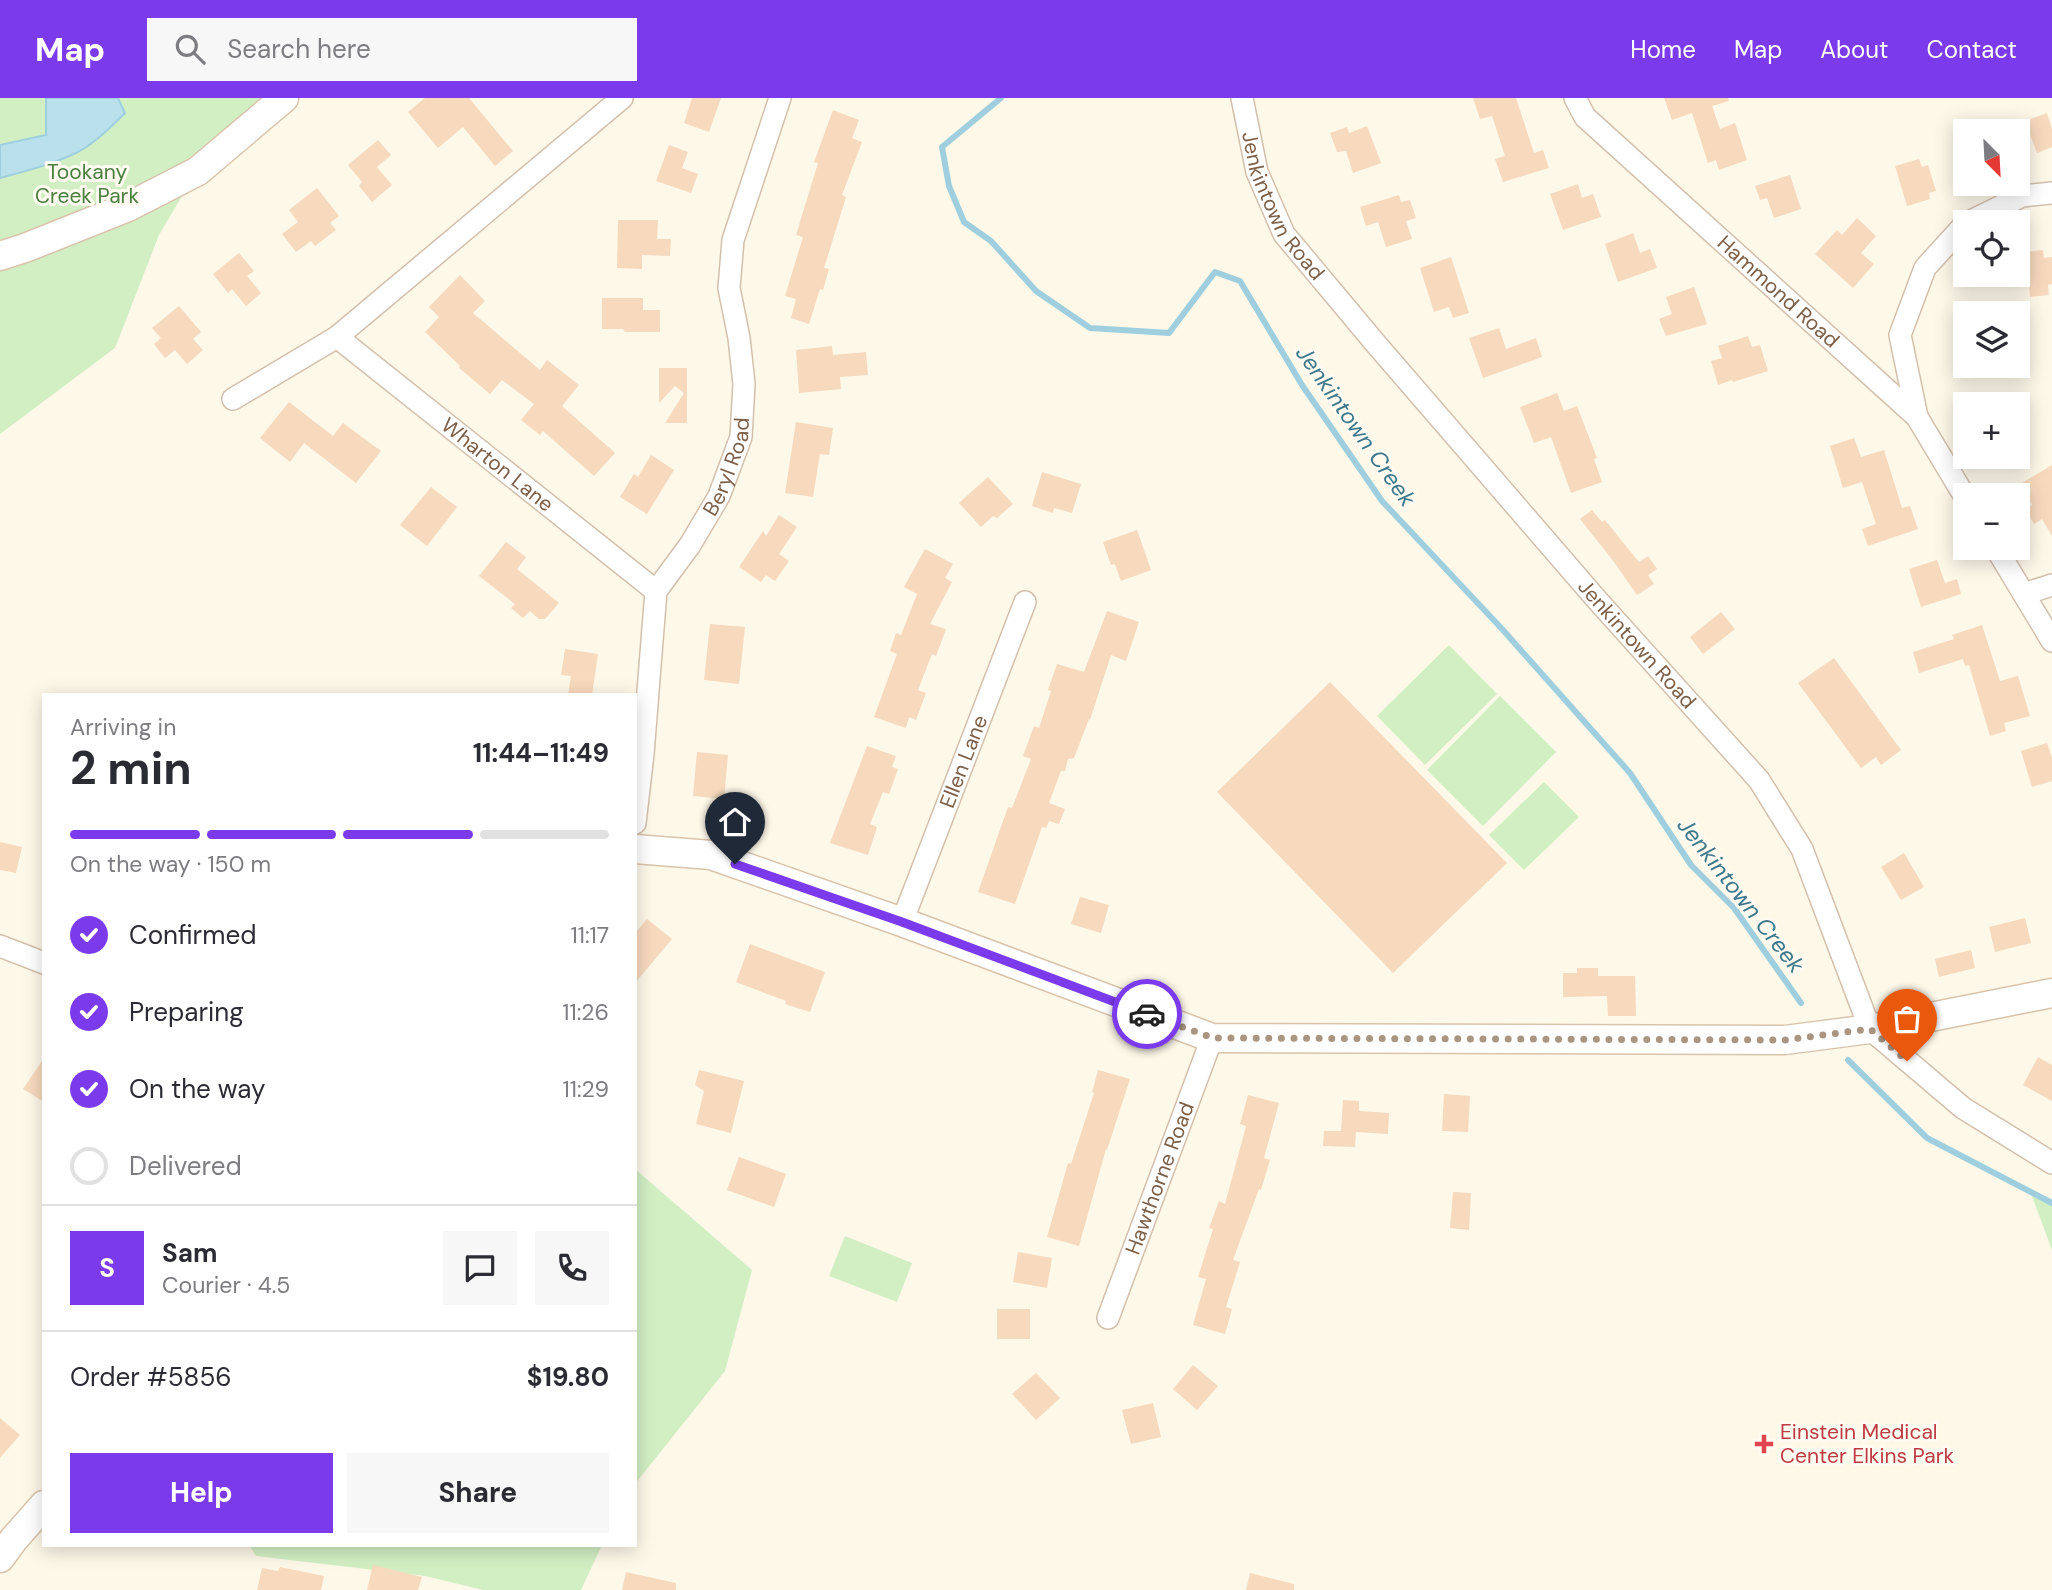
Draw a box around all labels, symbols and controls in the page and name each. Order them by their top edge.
search box [147,18,637,81]
text: Map [35,28,105,71]
icon: search [171,30,209,68]
text: Search here [227,32,371,66]
text: Home [1630,34,1696,65]
text: Map [1734,34,1782,65]
text: About [1820,34,1889,65]
text: Contact [1927,34,2017,65]
north arrow [1953,119,2030,196]
map controls [1953,119,2030,560]
street label: Jenkintown Road [1235,129,1331,286]
park label: Tookany Creek Park [35,158,139,210]
button: locate [1953,210,2030,287]
street label: Hammond Road [1711,229,1845,354]
button: layers [1953,301,2030,378]
water label: Jenkintown Creek [1289,340,1423,513]
button: + [1953,392,2030,469]
street label: Wharton Lane [435,411,559,518]
street label: Beryl Road [696,417,756,521]
button: − [1953,483,2030,560]
street label: Jenkintown Road [1571,573,1702,715]
street label: Ellen Lane [933,711,994,812]
text: Arriving in [70,712,176,742]
text: 11:44–11:49 [473,736,609,770]
text: 2 min [70,738,192,798]
pin [705,792,765,864]
icon: home [716,803,754,841]
water label: Jenkintown Creek [1671,811,1811,979]
text: On the way · 150 m [70,849,271,879]
icon: check [70,916,108,954]
text: Confirmed [129,918,256,952]
text: 11:17 [571,920,609,950]
courier [1112,979,1182,1049]
pin [1877,989,1937,1061]
icon: check [70,993,108,1031]
text: Preparing [129,995,244,1029]
icon: car [1128,995,1166,1033]
text: 11:26 [562,997,609,1027]
icon: bag [1888,1000,1926,1038]
icon: check [70,1070,108,1108]
text: On the way [129,1072,265,1106]
text: 11:29 [563,1074,609,1104]
street label: Hawthorne Road [1119,1098,1201,1258]
text: Delivered [129,1149,242,1183]
button: chat [443,1231,517,1305]
button: phone [535,1231,609,1305]
text: Sam [162,1236,217,1270]
text: S [99,1251,115,1285]
text: Courier · 4.5 [162,1270,290,1300]
text: Order #5856 [70,1360,232,1394]
text: $19.80 [527,1360,609,1394]
place label: Einstein Medical Center Elkins Park [1780,1418,1955,1470]
marker: Einstein Medical Center Elkins Park [1754,1434,1774,1454]
button: Help [70,1453,333,1533]
button: Share [347,1453,609,1533]

